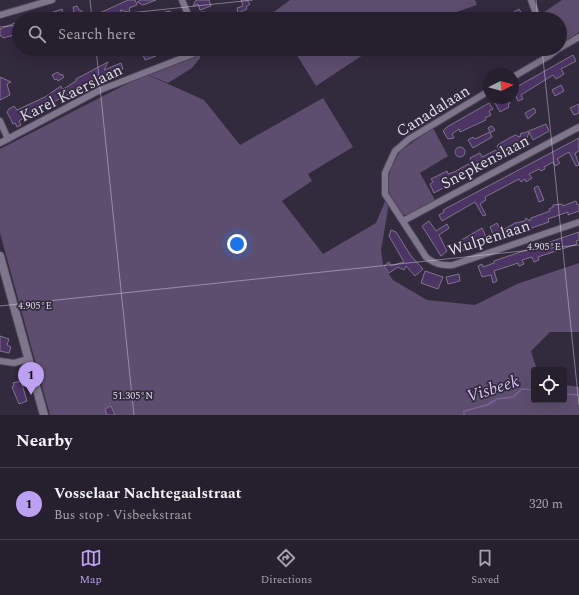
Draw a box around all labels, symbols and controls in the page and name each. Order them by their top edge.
search box [12,12,567,56]
icon: search [26,23,48,45]
text: Search here [58,23,136,46]
street label: Karel Kaerslaan [16,58,126,128]
north arrow [483,68,519,104]
street label: Canadalaan [392,79,474,143]
street label: Snepkenslaan [437,129,533,195]
street label: Wulpenlaan [445,213,533,263]
your location [227,234,247,254]
text: 4.905°E [527,239,561,255]
text: 4.905°E [18,298,52,314]
pin: 1 [18,362,44,395]
map controls [531,367,567,403]
button: locate [531,367,567,403]
water label: Visbeek [463,368,523,410]
text: 51.305°N [113,388,153,404]
text: Nearby [16,428,72,454]
text: Vosselaar Nachtegaalstraat [54,482,241,505]
text: 1 [25,494,33,514]
text: 320 m [529,494,563,514]
text: Bus stop · Visbeekstraat [54,505,192,525]
tab: Map [80,547,102,588]
tab: Directions [261,547,312,588]
tab: Saved [471,547,499,588]

